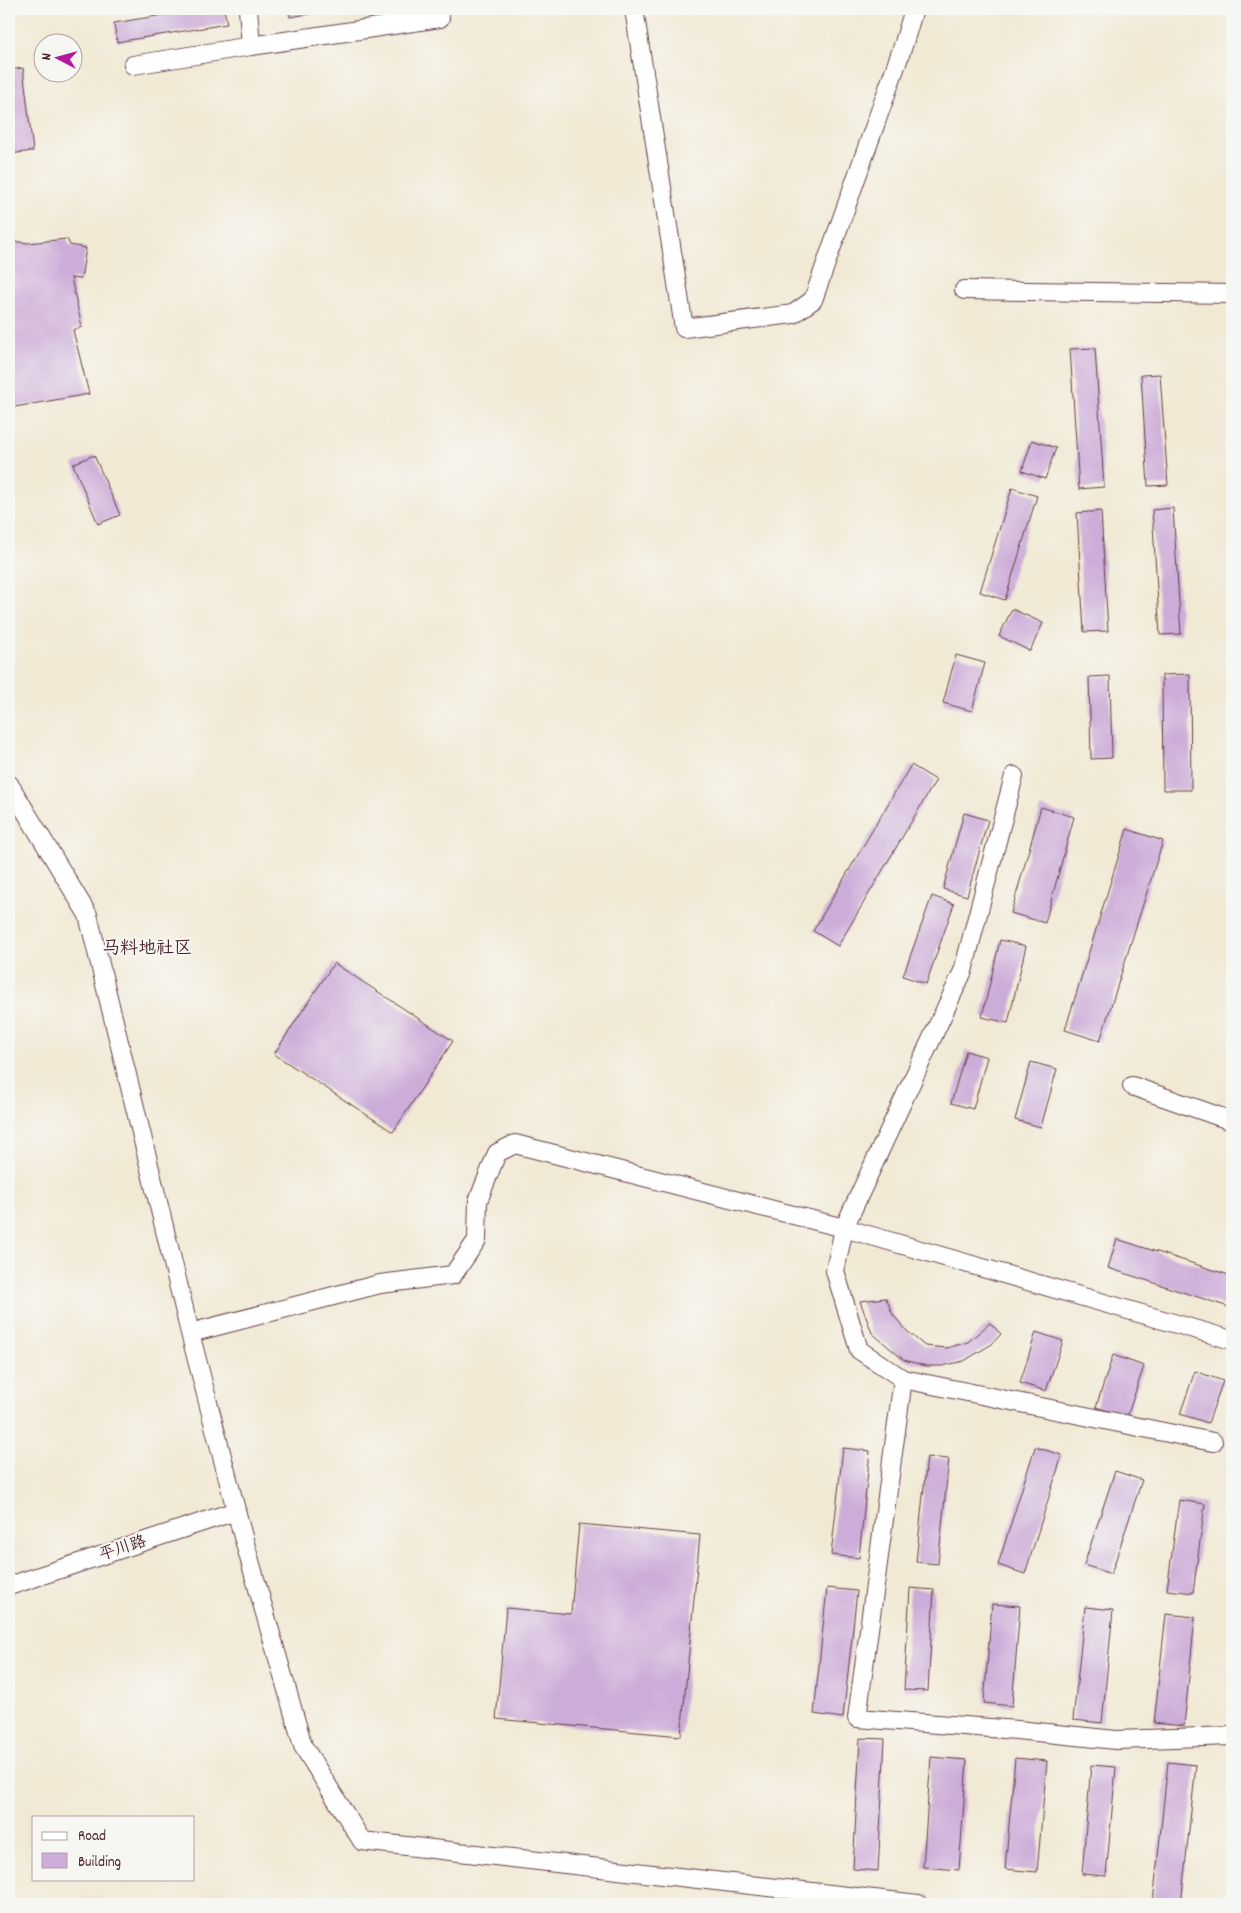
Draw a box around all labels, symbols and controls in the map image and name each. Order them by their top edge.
north arrow [32,32,82,82]
text: N [37,52,57,61]
district label: 马料地社区 [102,937,192,962]
street label: 平川路 [97,1531,149,1567]
legend [32,1816,195,1880]
text: Road [78,1826,106,1848]
text: Building [78,1852,121,1874]

